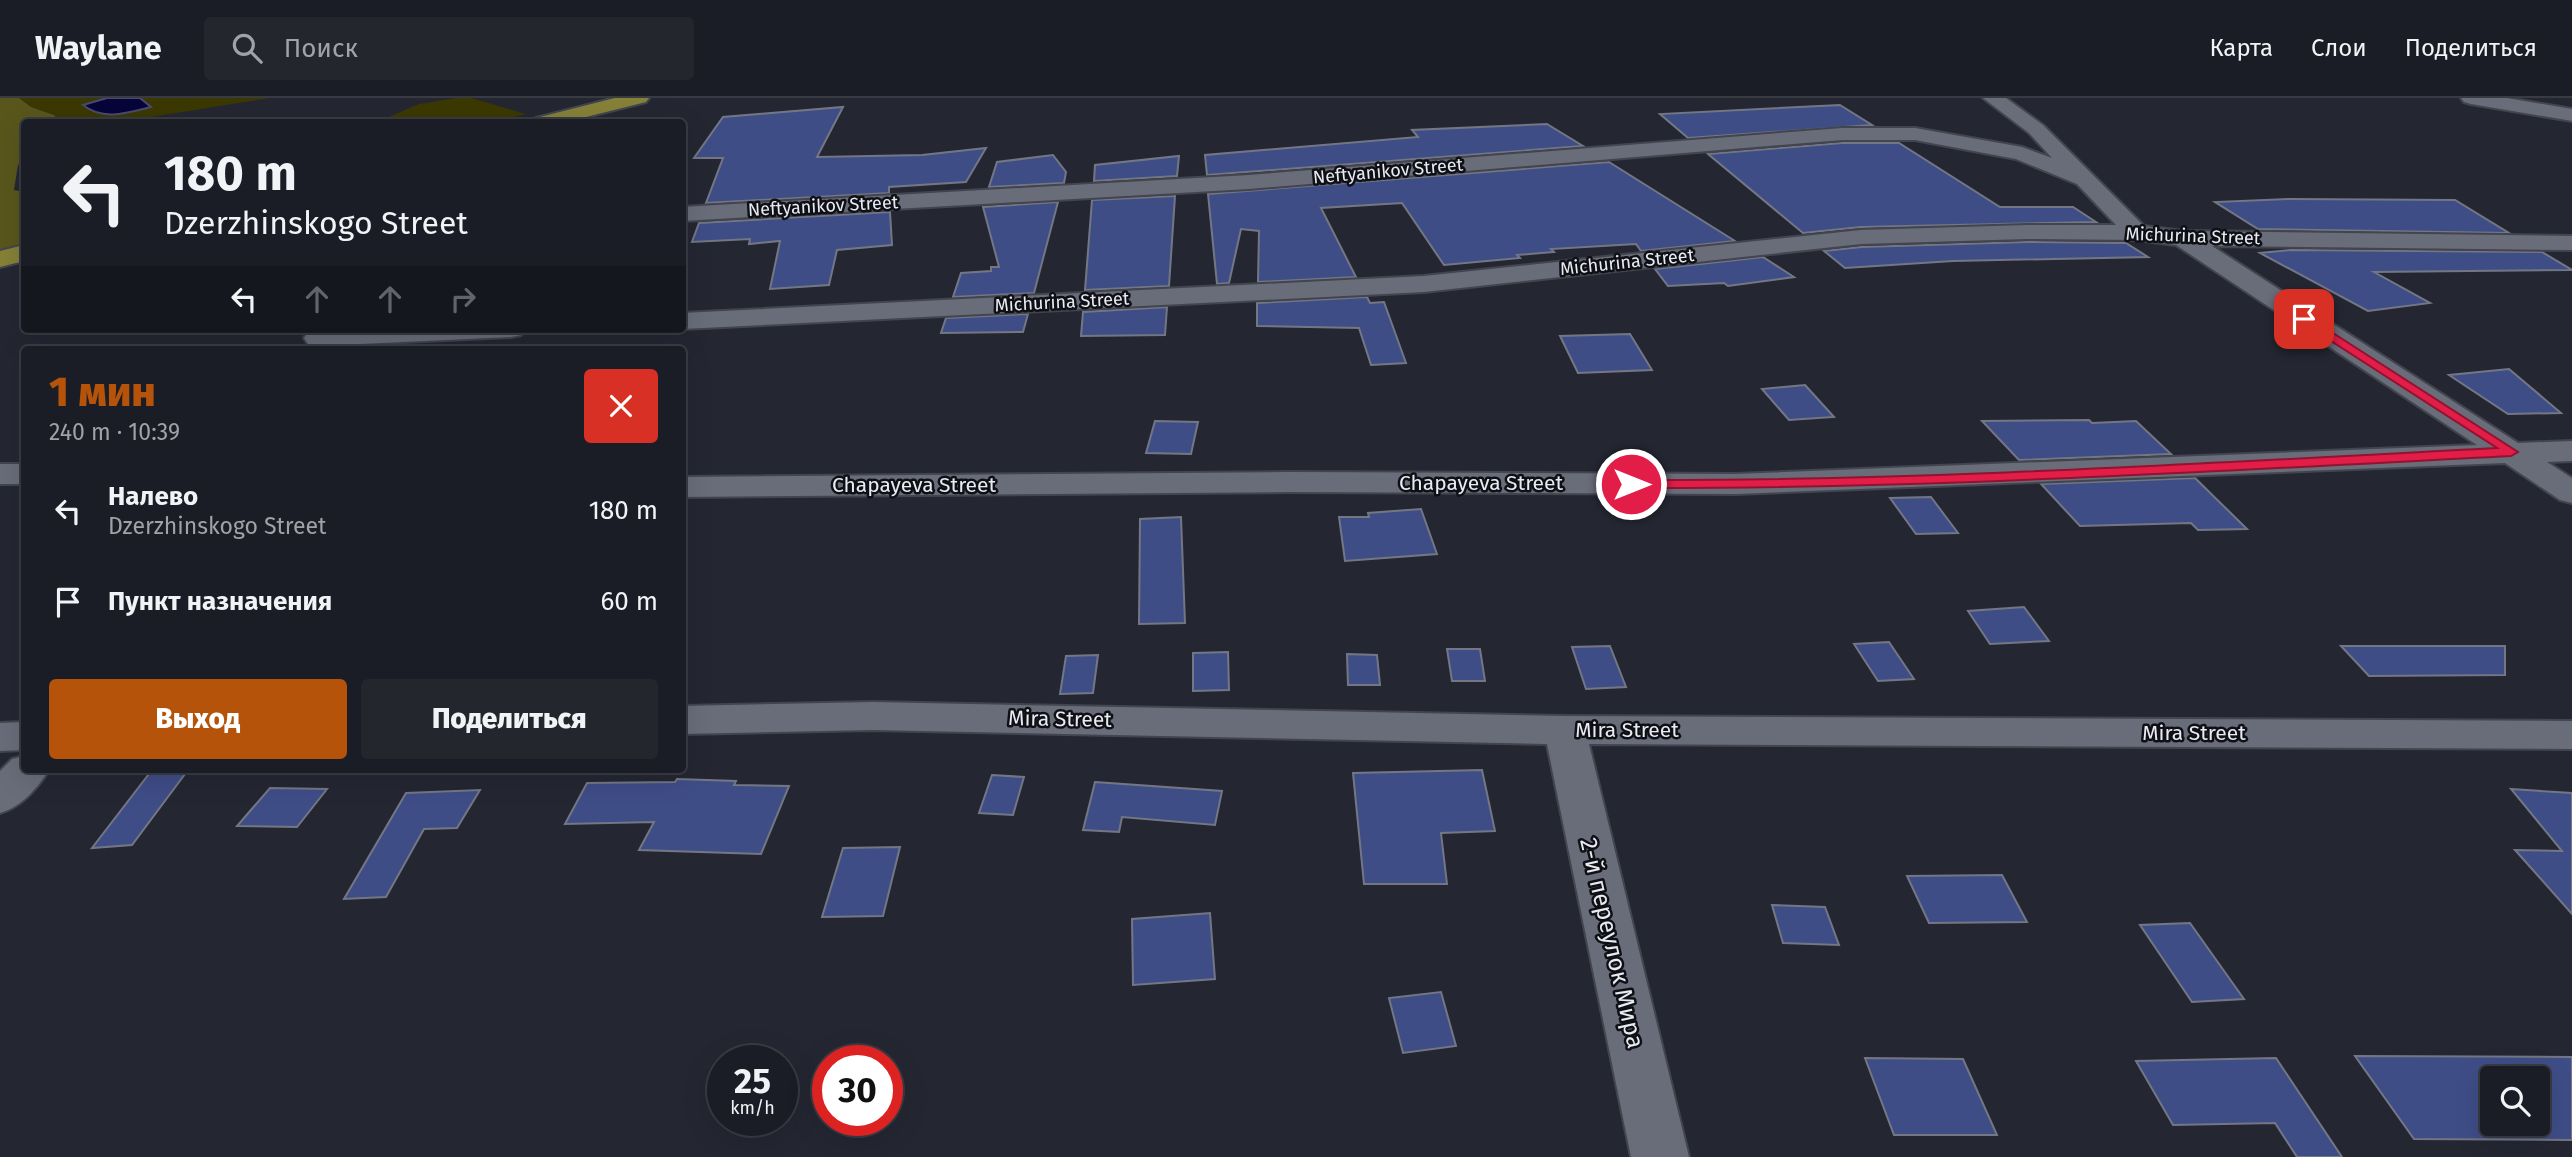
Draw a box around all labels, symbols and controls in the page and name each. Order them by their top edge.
search box [204,17,694,80]
text: Waylane [35,28,162,68]
icon: search [228,29,266,67]
text: Поиск [284,33,358,64]
text: Карта [2209,34,2273,62]
text: Слои [2311,34,2367,62]
text: Поделиться [2405,34,2537,62]
text: 180 m [164,144,297,203]
icon: left [49,147,140,238]
street label: Neftyanikov Street [1312,153,1464,189]
street label: Neftyanikov Street [747,191,899,221]
text: Dzerzhinskogo Street [164,204,468,242]
street label: Michurina Street [2125,223,2261,249]
street label: Michurina Street [1559,244,1696,280]
icon: left [225,280,263,318]
icon: ahead [298,280,336,318]
icon: ahead [371,280,409,318]
icon: right [444,280,482,318]
street label: Michurina Street [994,287,1130,317]
pin [2274,289,2334,349]
icon: arrive [2285,300,2323,338]
text: 1 мин [49,367,156,417]
button: close [584,369,658,443]
text: 240 m · 10:39 [49,418,180,446]
position arrow [1594,447,1668,521]
street label: Chapayeva Street [1399,470,1564,496]
street label: Chapayeva Street [832,472,997,498]
text: Налево [108,481,198,512]
icon: left [49,492,87,530]
text: 180 m [589,495,658,526]
text: Dzerzhinskogo Street [108,512,326,540]
icon: arrive [49,583,87,621]
text: Пункт назначения [108,586,332,617]
text: 60 m [600,586,658,617]
button: Выход [49,679,347,759]
button: Поделиться [361,679,658,759]
street label: Mira Street [1008,705,1112,733]
street label: Mira Street [1575,717,1679,743]
street label: Mira Street [2142,720,2246,746]
street label: 2-й переулок Мира [1574,835,1650,1051]
speed limit sign: 30 [812,1045,903,1136]
text: 25 [734,1060,771,1102]
map controls [2480,1066,2550,1136]
button: search [2480,1066,2550,1136]
text: km/h [730,1097,775,1119]

